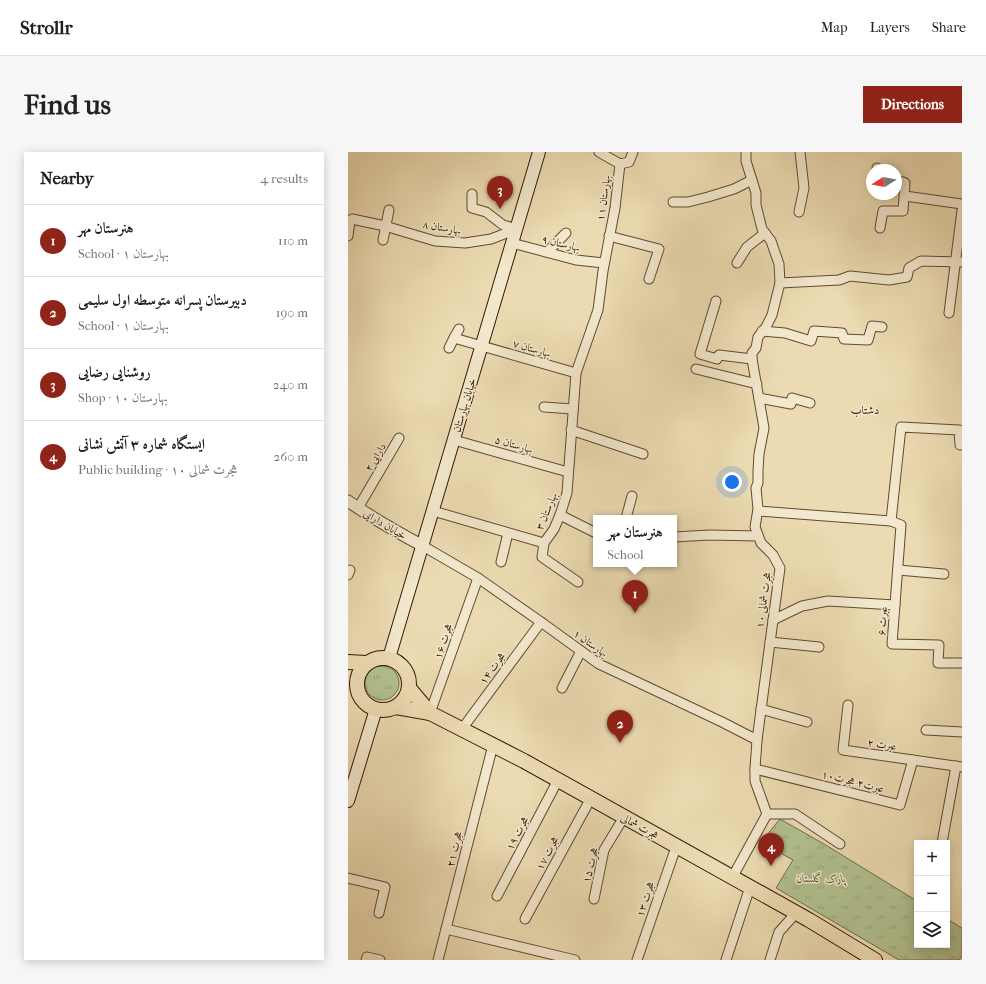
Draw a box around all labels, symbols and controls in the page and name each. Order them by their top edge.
text: Strollr [20,17,73,39]
text: Map [821,19,848,36]
text: Layers [870,19,910,36]
text: Share [932,19,966,36]
button: Directions [863,86,962,123]
text: Find us [24,88,111,121]
north arrow [866,164,902,200]
text: Nearby [40,168,94,188]
text: 4 results [261,171,308,186]
street label: بهارستان ۱۱ [594,175,614,222]
pin: 3 [487,176,513,209]
street label: بهارستان ۸ [421,218,462,238]
text: هنرستان مهر [78,219,133,237]
street label: بهارستان ۹ [540,232,582,256]
text: 1 [51,233,55,248]
text: 110 m [278,233,308,248]
text: School · بهارستان ۱ [78,246,169,261]
text: دبیرستان پسرانه متوسطه اول سلیمی [78,291,247,309]
text: 2 [50,305,56,320]
text: 190 m [276,305,308,320]
text: School · بهارستان ۱ [78,318,169,333]
street label: بهارستان ۷ [511,337,553,361]
text: روشنایی رضایی [78,363,151,381]
street label: خیابان بهارستان [450,376,480,434]
text: 3 [50,377,56,392]
text: 240 m [273,377,308,392]
text: Shop · بهارستان ۱۰ [78,390,168,405]
district label: دشتاب [850,403,880,418]
street label: بهارستان ۵ [493,433,535,457]
text: ایستگاه شماره ۳ آتش نشانی [78,435,205,453]
street label: دارایی ۲ [362,441,390,474]
text: 4 [49,449,57,464]
text: 260 m [274,449,308,464]
text: Public building · هجرت شمالی ۱۰ [78,462,238,477]
your location [722,472,742,492]
street label: بهارستان ۳ [533,491,561,532]
street label: خیابان دارایی [360,507,409,543]
popup [593,515,677,567]
text: هنرستان مهر [607,523,663,541]
text: School [607,547,644,562]
street label: هجرت شمالی ۱۰ [753,571,775,629]
pin: 1 [622,580,648,613]
street label: عبرت ۶ [875,606,890,636]
street label: هجرت ۱۶ [431,622,456,661]
street label: بهارستان ۱ [570,627,611,661]
street label: هجرت ۱۴ [476,650,509,687]
pin: 2 [607,710,633,743]
street label: عبرت ۲ [867,736,897,753]
street label: عبرت۲-هجرت۱۰ [820,767,885,796]
street label: هجرت شمالی [618,811,661,843]
street label: هجرت ۱۹ [503,814,533,853]
street label: هجرت ۲۱ [444,830,466,869]
pin: 4 [758,833,784,866]
street label: هجرت ۱۷ [533,834,563,873]
map controls [914,840,950,948]
button: + [914,840,950,876]
street label: هجرت ۱۵ [580,846,602,885]
park label: پارک گلستان [796,871,847,886]
button: − [914,876,950,912]
street label: هجرت ۱۳ [633,880,658,919]
button: layers [914,912,950,948]

